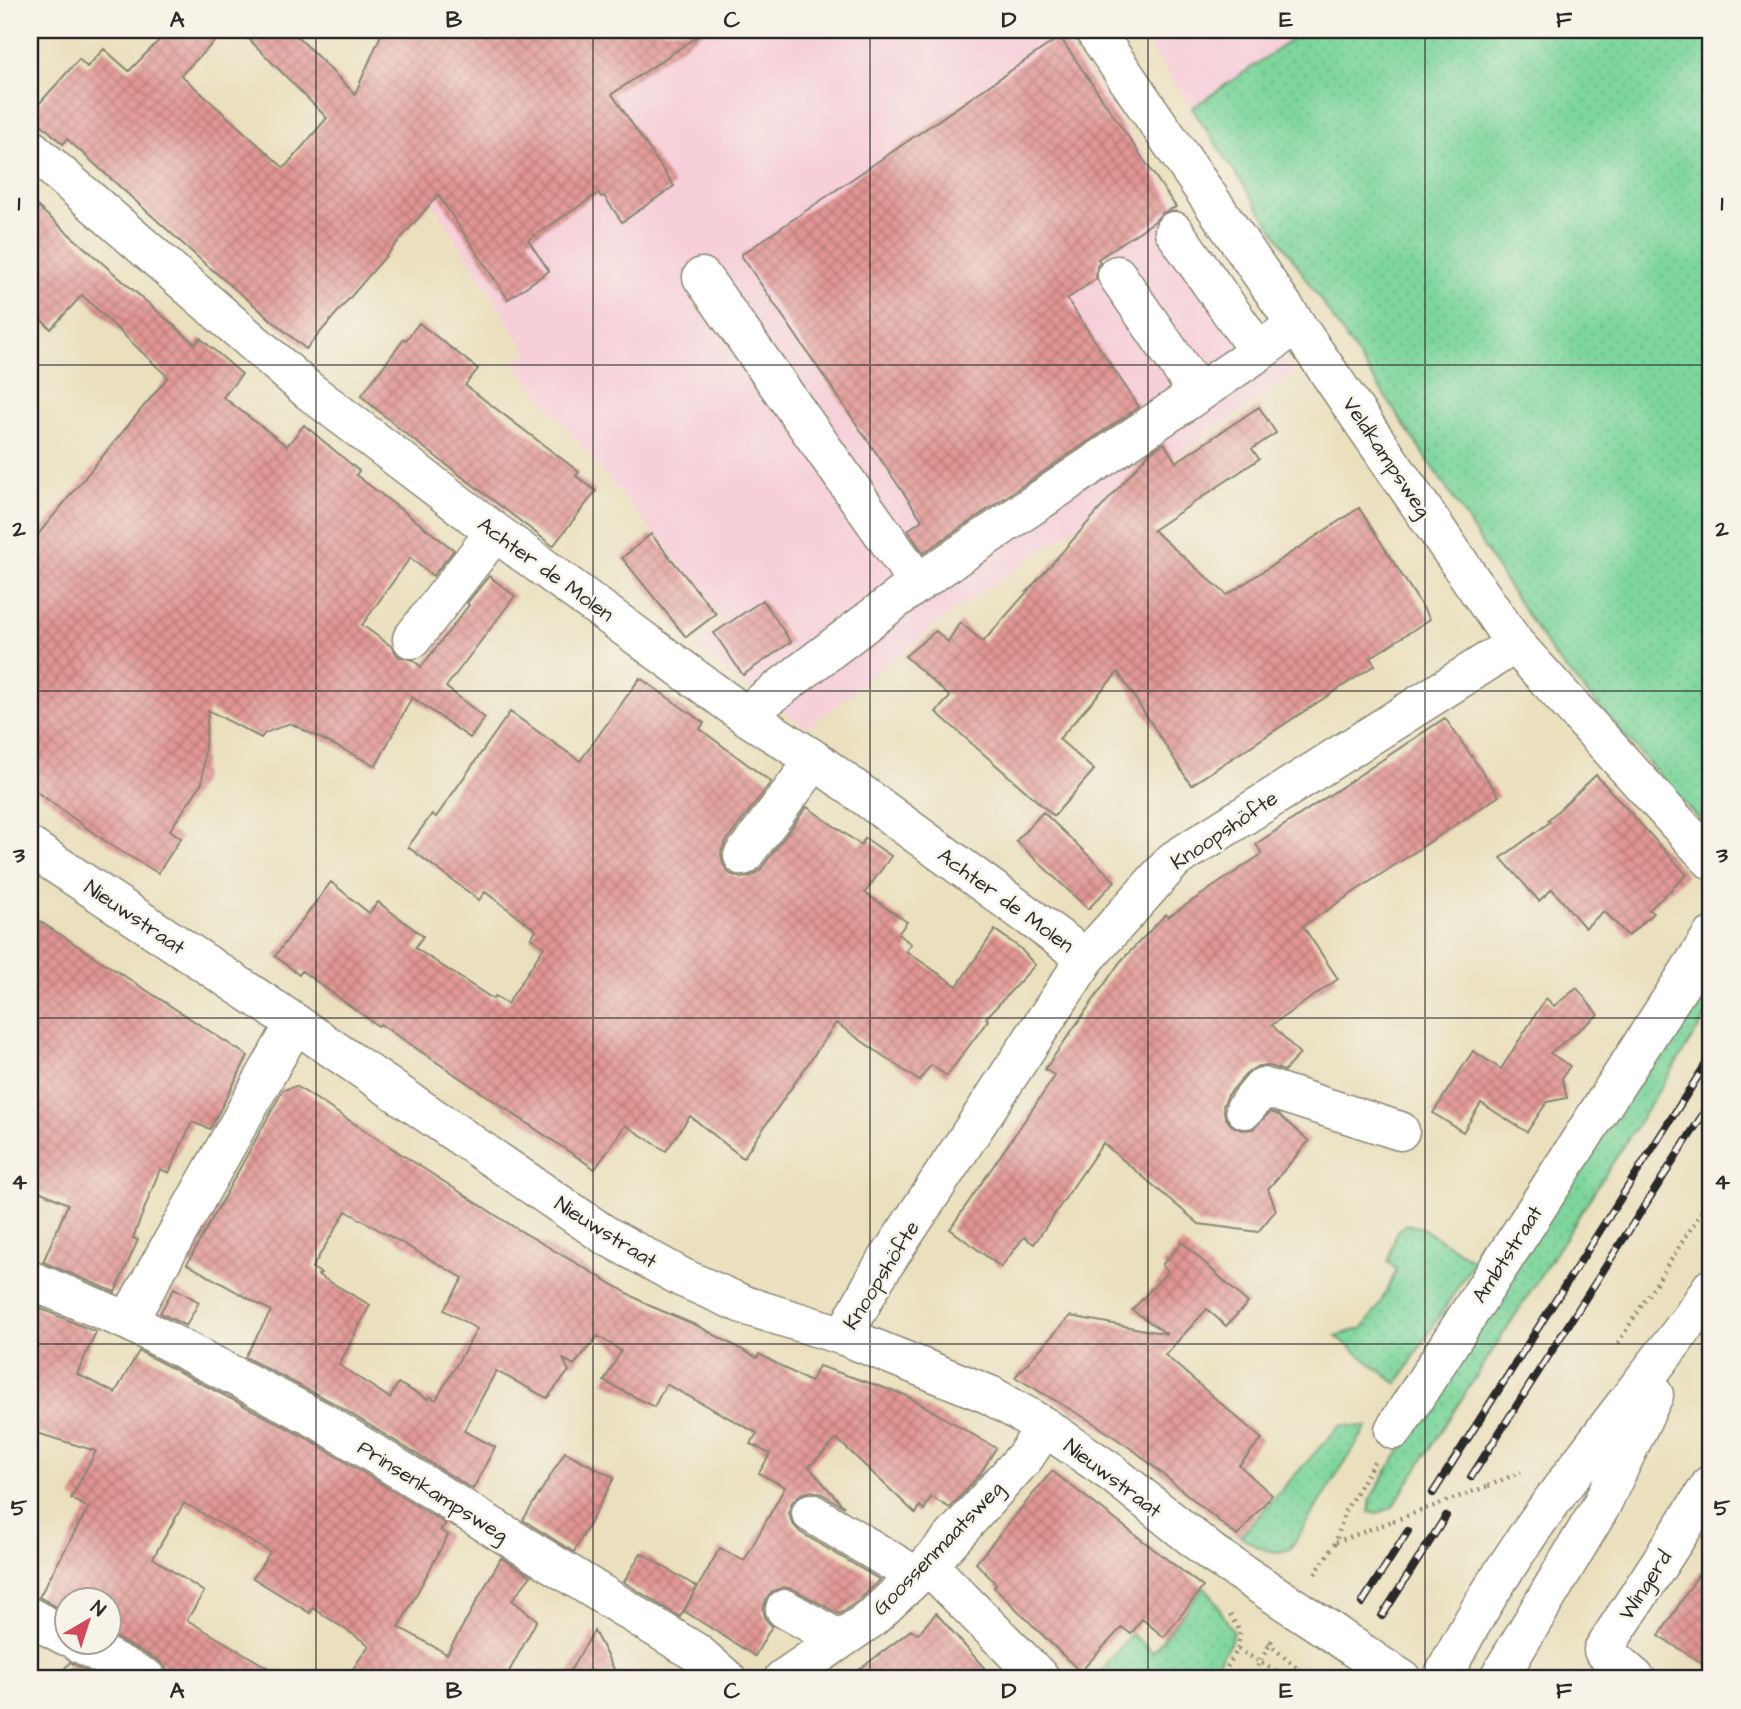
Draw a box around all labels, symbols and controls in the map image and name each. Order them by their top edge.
text: A [170,4,185,36]
text: B [446,4,463,36]
text: C [724,4,741,36]
text: D [1002,4,1017,36]
text: E [1279,4,1293,36]
text: F [1556,4,1573,36]
text: 1 [18,187,21,219]
text: 1 [1721,187,1724,219]
street label: Veldkampsweg [1334,391,1438,525]
street label: Achter de Molen [472,510,620,629]
text: 2 [11,513,26,545]
text: 2 [1714,513,1729,545]
street label: Knoopshöfte [1165,784,1284,878]
text: 3 [12,839,25,871]
text: 3 [1715,839,1728,871]
street label: Achter de Molen [932,841,1080,960]
street label: Nieuwstraat [79,873,191,962]
text: 4 [11,1166,27,1198]
text: 4 [1714,1166,1730,1198]
street label: Nieuwstraat [549,1189,663,1276]
street label: Ambtstraat [1465,1200,1550,1309]
street label: Knoopshöfte [836,1215,927,1336]
street label: Nieuwstraat [1058,1432,1168,1525]
street label: Prinsenkampsweg [351,1433,514,1551]
street label: Goossenmaatsweg [866,1474,1012,1623]
text: 5 [11,1492,28,1524]
text: 5 [1714,1492,1731,1524]
street label: Wingerd [1612,1544,1681,1627]
north arrow [52,1586,122,1656]
text: N [85,1595,111,1623]
text: A [170,1675,185,1707]
text: B [446,1675,463,1707]
text: C [724,1675,741,1707]
text: D [1002,1675,1017,1707]
text: E [1279,1675,1293,1707]
text: F [1556,1675,1573,1707]

